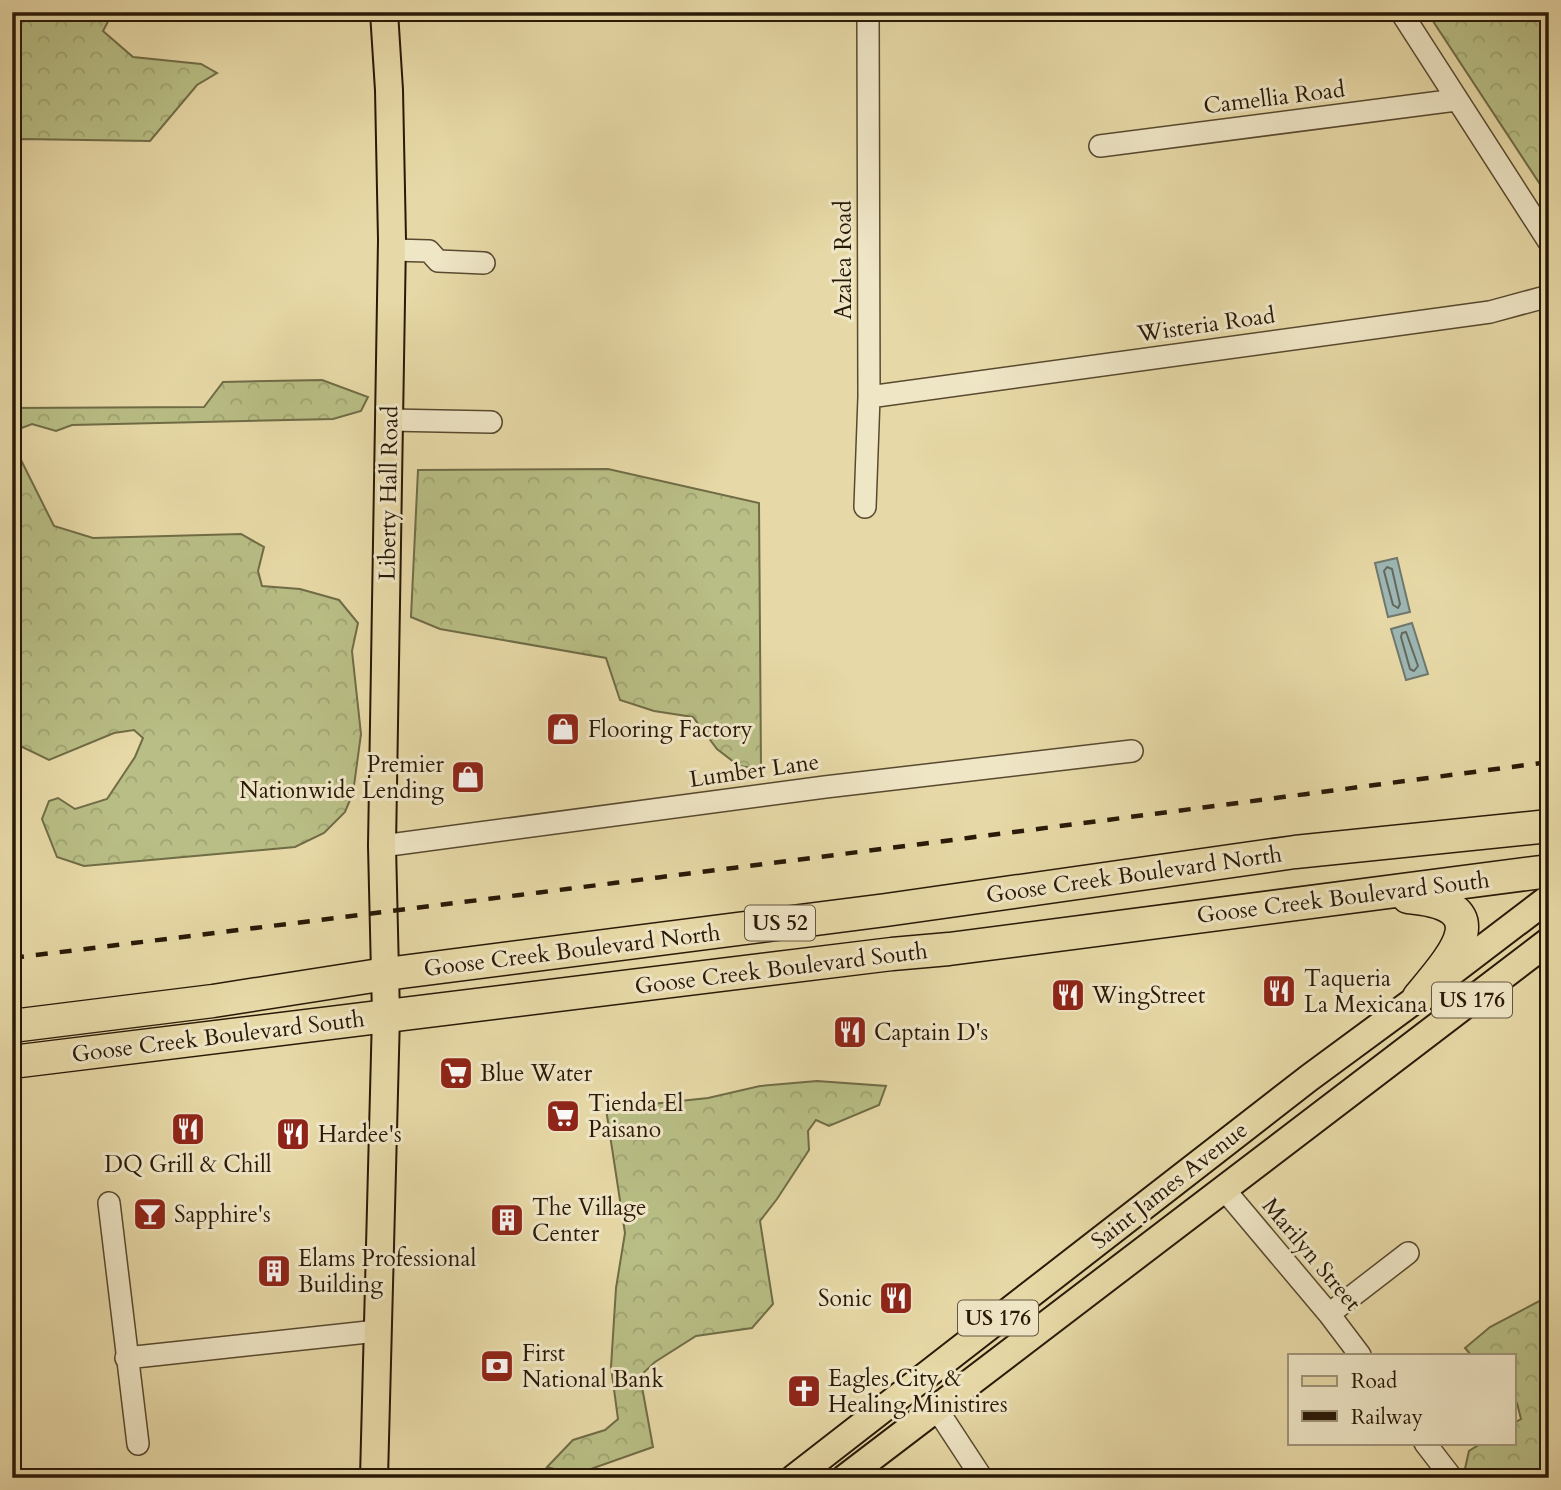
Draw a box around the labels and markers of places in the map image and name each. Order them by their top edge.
shop icon: Flooring Factory [544,710,582,748]
place label: Flooring Factory [588,714,753,745]
place label: Premier Nationwide Lending [239,749,445,806]
shop icon: Premier Nationwide Lending [449,758,487,796]
place label: Taqueria La Mexicana [1304,963,1428,1020]
restaurant icon: Taqueria La Mexicana [1260,972,1298,1010]
restaurant icon: WingStreet [1049,976,1087,1014]
place label: WingStreet [1091,980,1205,1011]
restaurant icon: Captain D's [831,1013,869,1051]
place label: Captain D's [874,1017,988,1048]
supermarket icon: Blue Water [437,1054,475,1092]
place label: Blue Water [480,1058,593,1089]
place label: Tienda El Paisano [588,1088,683,1145]
supermarket icon: Tienda El Paisano [544,1097,582,1135]
restaurant icon: DQ Grill & Chill [169,1110,207,1148]
restaurant icon: Hardee's [274,1115,312,1153]
place label: Hardee's [318,1119,402,1150]
place label: DQ Grill & Chill [104,1149,272,1180]
place label: The Village Center [532,1192,646,1249]
bar icon: Sapphire's [131,1195,169,1233]
place label: Sapphire's [174,1199,271,1230]
building icon: The Village Center [488,1201,526,1239]
place label: Elams Professional Building [298,1243,476,1300]
building icon: Elams Professional Building [255,1252,293,1290]
restaurant icon: Sonic [877,1279,915,1317]
place label: Sonic [818,1283,872,1314]
place label: First National Bank [522,1338,664,1395]
bank icon: First National Bank [478,1347,516,1385]
place label: Eagles City & Healing Ministires [828,1363,1008,1420]
church icon: Eagles City & Healing Ministires [785,1372,823,1410]

